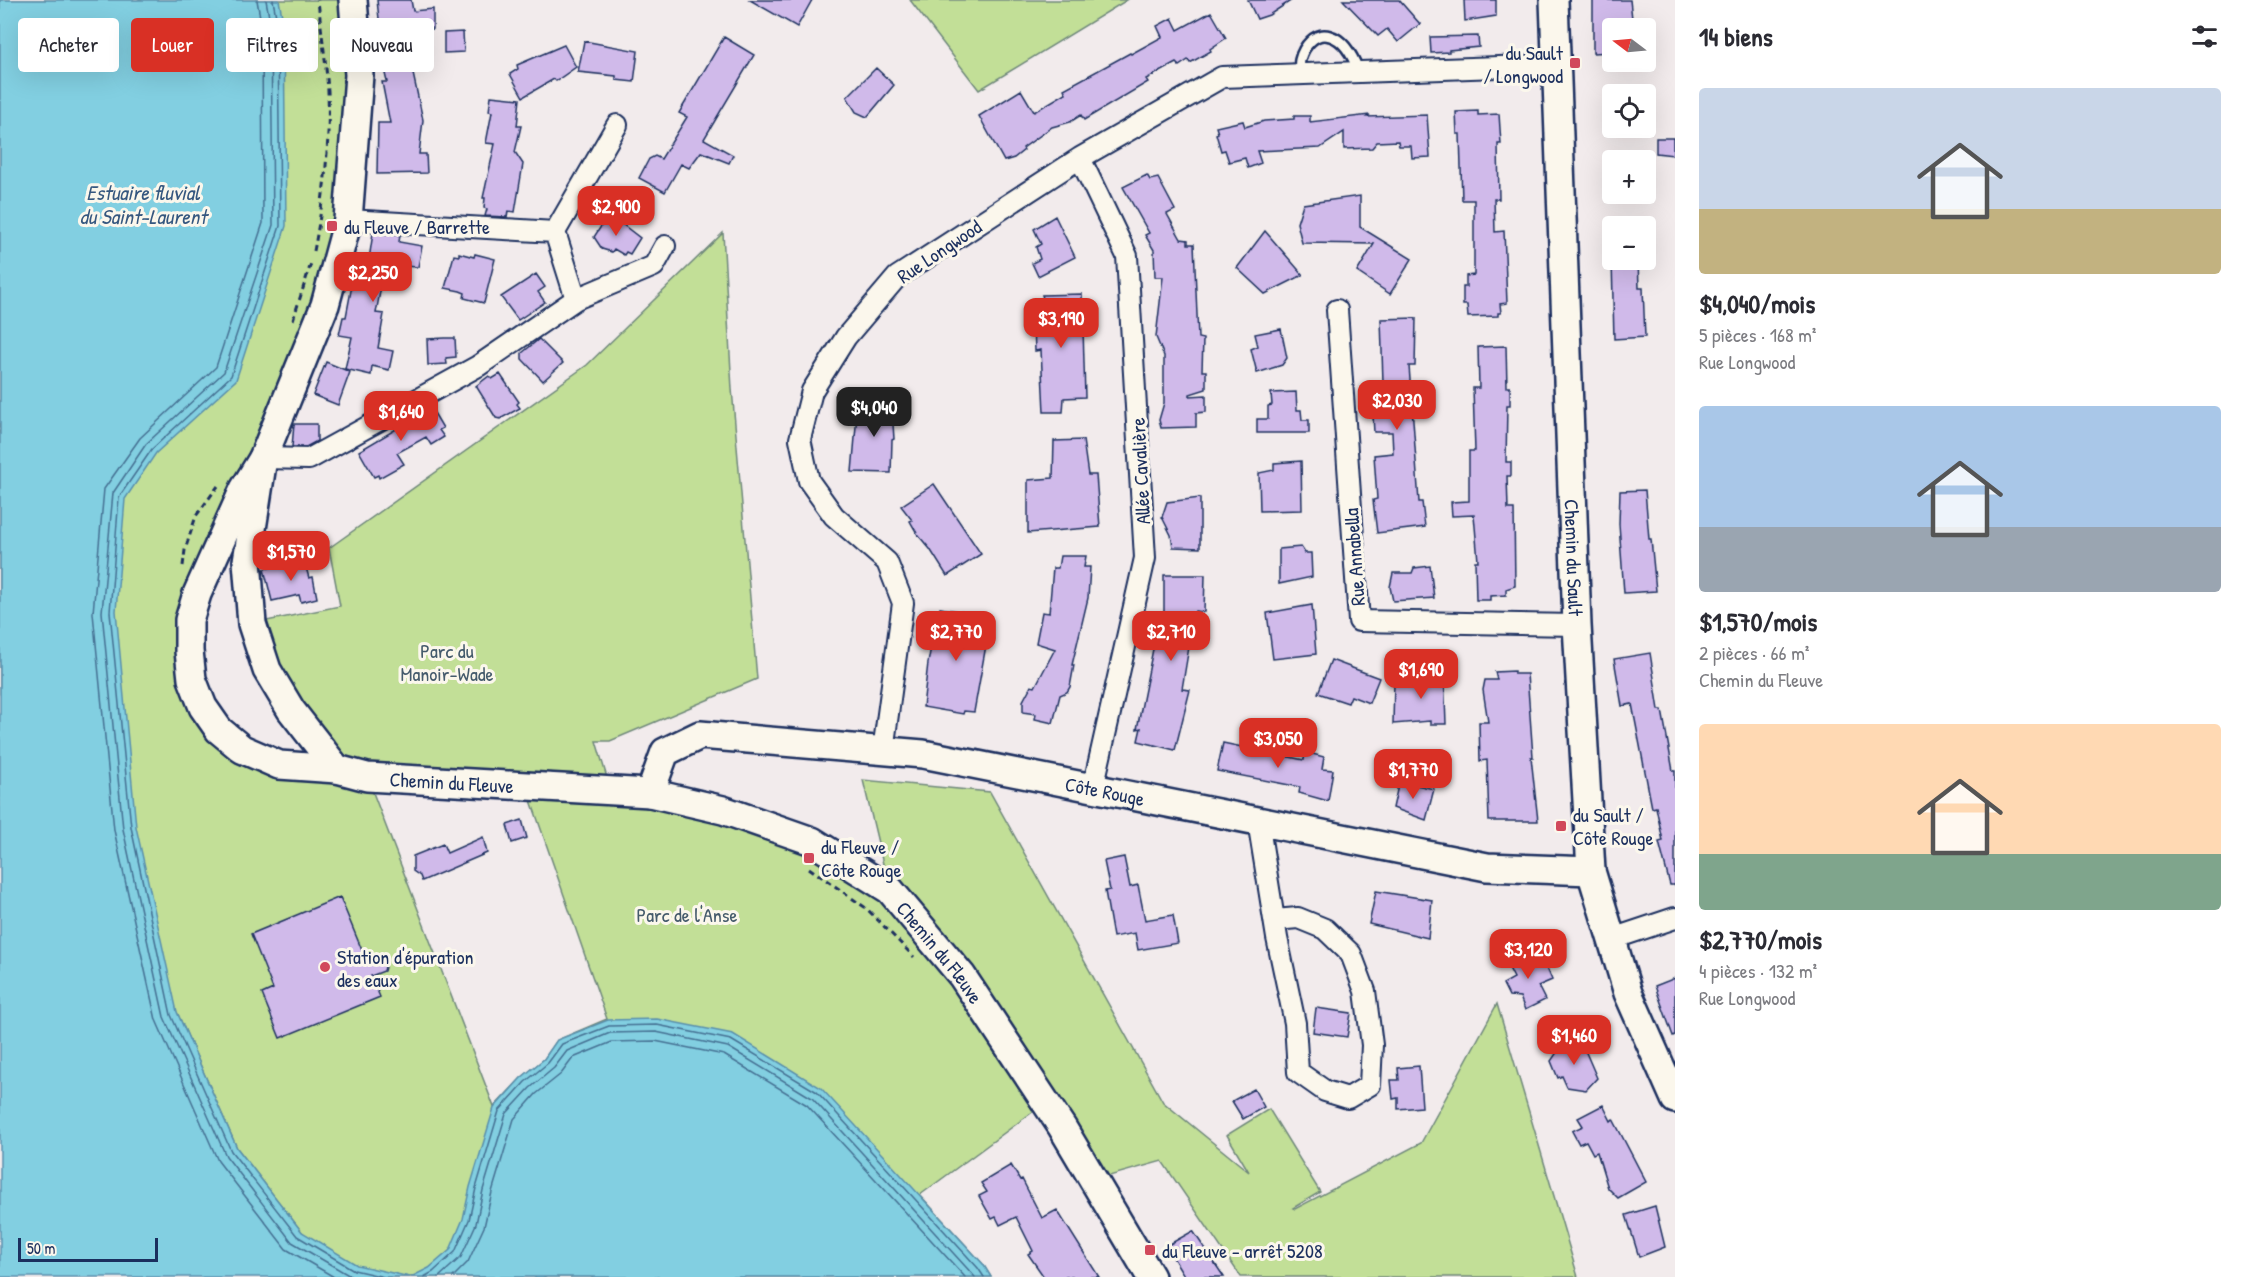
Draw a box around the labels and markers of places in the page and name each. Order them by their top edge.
place label: du Sault / Longwood [1483,39,1564,89]
marker: du Sault / Longwood [1568,56,1582,70]
pin: $2,900 [567,186,665,237]
place label: du Fleuve / Barrette [344,213,490,240]
marker: du Fleuve / Barrette [325,219,339,233]
pin: $2,250 [324,252,422,303]
pin: $3,190 [1012,298,1110,349]
pin: $2,030 [1348,380,1446,431]
pin: $4,040 [825,387,923,438]
pin: $1,640 [352,391,450,442]
pin: $1,570 [242,531,340,582]
pin: $2,770 [907,611,1005,662]
pin: $2,710 [1122,611,1220,662]
pin: $1,690 [1372,649,1470,700]
pin: $3,050 [1229,718,1327,769]
pin: $1,770 [1364,749,1462,800]
place label: du Sault / Côte Rouge [1573,801,1654,851]
marker: du Sault / Côte Rouge [1554,819,1568,833]
place label: du Fleuve / Côte Rouge [821,833,901,883]
marker: du Fleuve / Côte Rouge [802,851,816,865]
pin: $3,120 [1479,929,1577,980]
place label: Station d'épuration des eaux [337,943,474,993]
marker: Station d'épuration des eaux [318,960,332,974]
pin: $1,460 [1525,1015,1623,1066]
place label: du Fleuve - arrêt 5208 [1162,1237,1323,1264]
marker: du Fleuve - arrêt 5208 [1143,1243,1157,1257]

